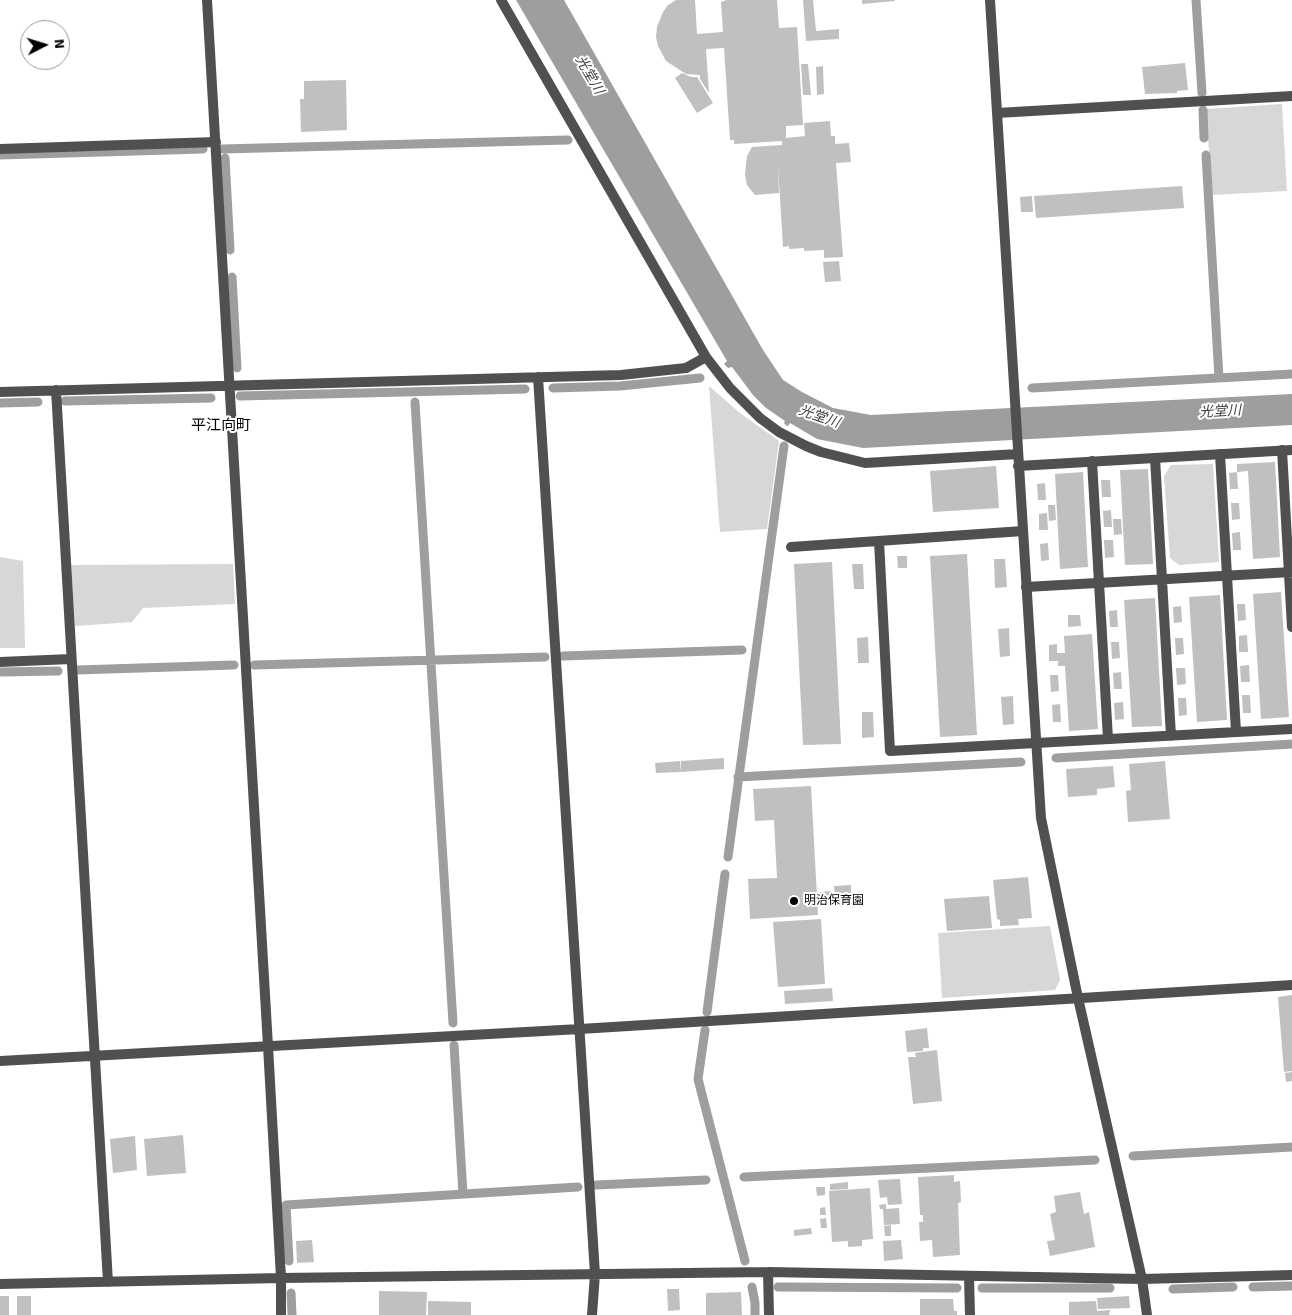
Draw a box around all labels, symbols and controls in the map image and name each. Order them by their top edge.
north arrow [20,20,70,70]
text: N [51,38,68,49]
water label: 光堂川 [571,53,607,97]
water label: 光堂川 [796,402,842,432]
water label: 光堂川 [1199,403,1241,421]
district label: 平江向町 [191,417,251,435]
place label: 明治保育園 [804,894,864,908]
marker: 明治保育園 [788,895,800,907]

